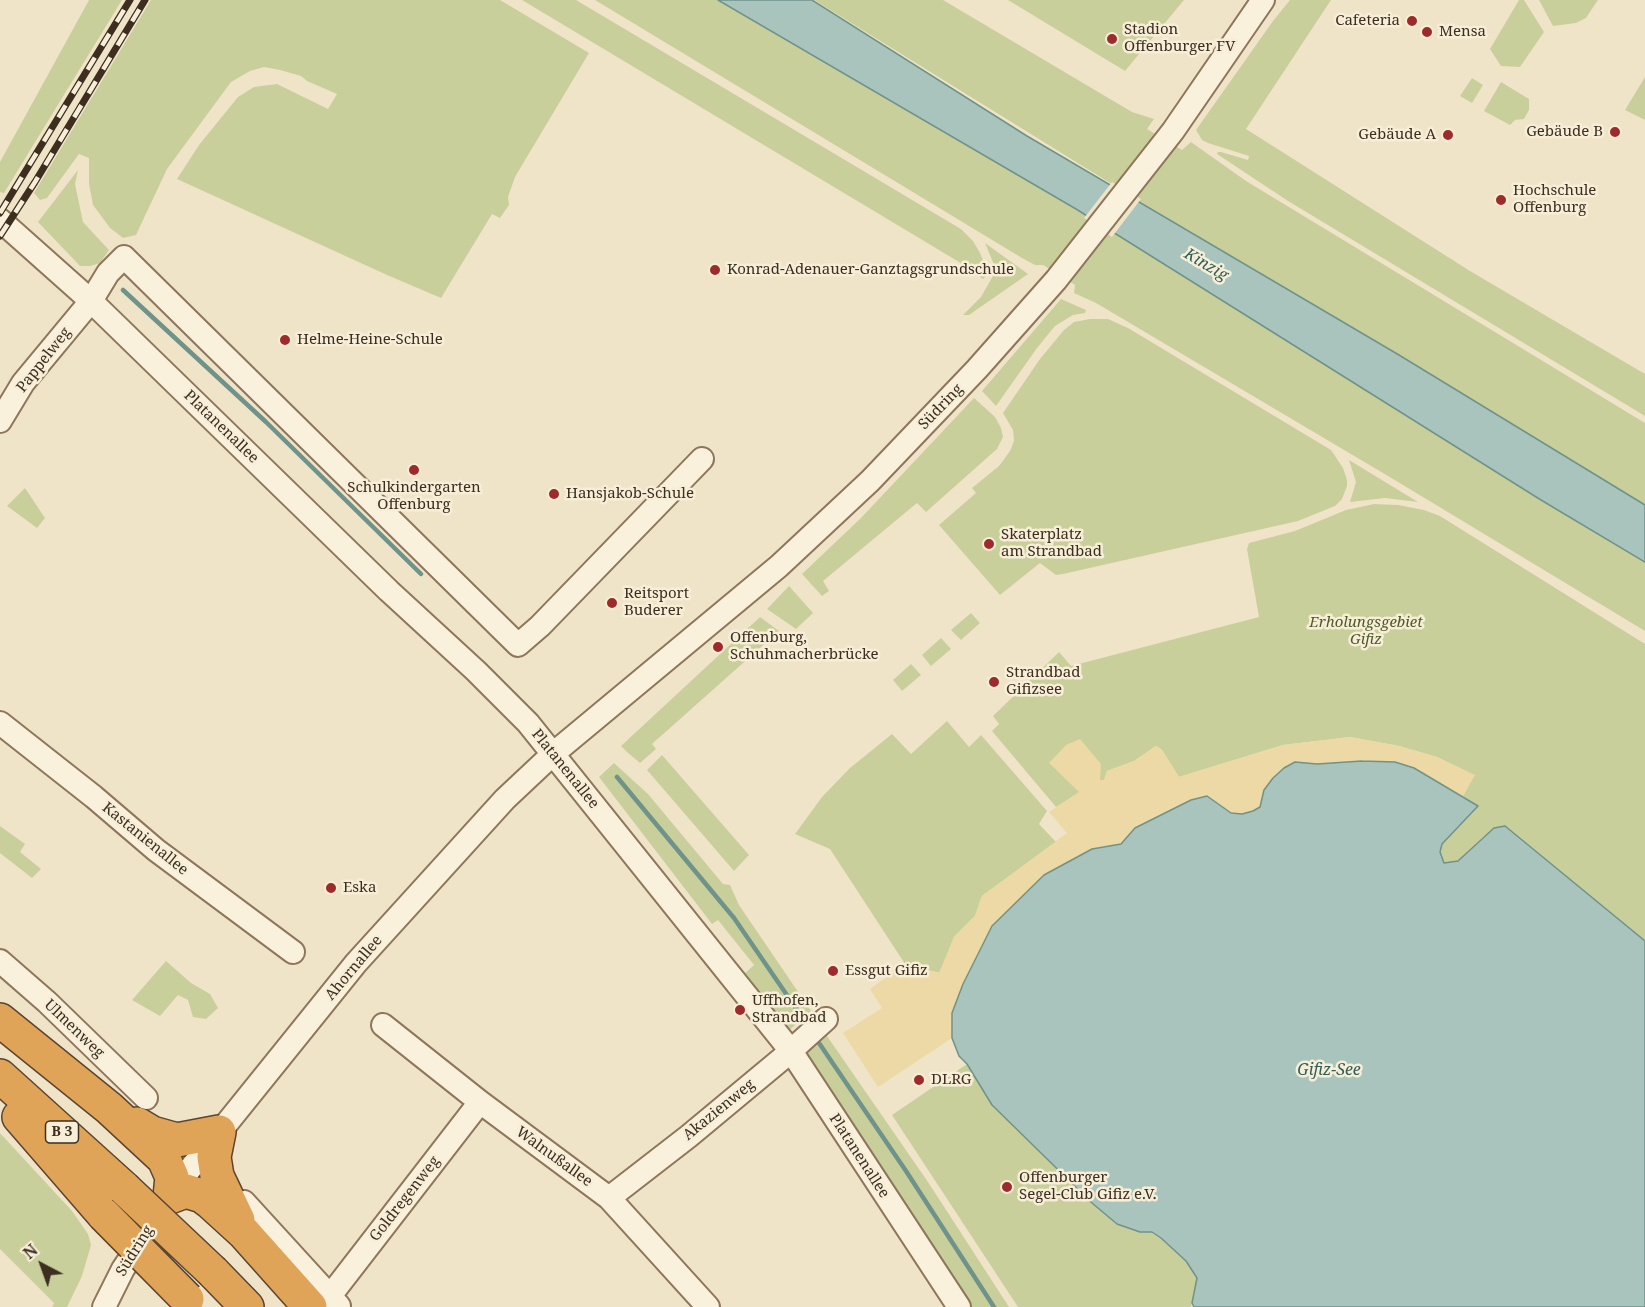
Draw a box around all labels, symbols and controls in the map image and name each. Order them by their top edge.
place label: Cafeteria [1335,12,1400,30]
marker: Cafeteria [1405,14,1419,28]
place label: Stadion Offenburger FV [1124,21,1235,56]
place label: Mensa [1439,23,1486,41]
marker: Mensa [1420,25,1434,39]
marker: Stadion Offenburger FV [1105,32,1119,46]
place label: Gebäude B [1526,123,1603,141]
marker: Gebäude B [1608,125,1622,139]
place label: Gebäude A [1358,126,1436,144]
marker: Gebäude A [1441,128,1455,142]
place label: Hochschule Offenburg [1513,182,1596,217]
marker: Hochschule Offenburg [1494,193,1508,207]
water label: Kinzig [1181,245,1231,285]
place label: Konrad-Adenauer-Ganztagsgrundschule [727,261,1014,279]
marker: Konrad-Adenauer-Ganztagsgrundschule [708,263,722,277]
street label: Pappelweg [13,324,75,396]
place label: Helme-Heine-Schule [297,331,443,349]
marker: Helme-Heine-Schule [278,333,292,347]
street label: Südring [915,380,967,434]
street label: Platanenallee [180,387,262,467]
marker: Schulkindergarten Offenburg [407,463,421,477]
place label: Schulkindergarten Offenburg [347,479,481,514]
place label: Hansjakob-Schule [566,485,694,503]
marker: Hansjakob-Schule [547,487,561,501]
place label: Skaterplatz am Strandbad [1001,526,1102,561]
marker: Skaterplatz am Strandbad [982,537,996,551]
place label: Reitsport Buderer [624,585,689,620]
marker: Reitsport Buderer [605,596,619,610]
park label: Erholungsgebiet Gifiz [1309,614,1423,649]
place label: Offenburg, Schuhmacherbrücke [730,629,878,664]
marker: Offenburg, Schuhmacherbrücke [711,640,725,654]
place label: Strandbad Gifizsee [1006,664,1080,699]
marker: Strandbad Gifizsee [987,675,1001,689]
street label: Platanenallee [527,726,603,812]
street label: Kastanienallee [98,799,192,879]
place label: Eska [343,879,376,897]
marker: Eska [324,881,338,895]
street label: Ahornallee [322,932,386,1004]
place label: Essgut Gifiz [845,962,928,980]
marker: Essgut Gifiz [826,964,840,978]
place label: Uffhofen, Strandbad [752,992,826,1027]
street label: Ulmenweg [40,996,108,1062]
marker: Uffhofen, Strandbad [733,1003,747,1017]
water label: Gifiz-See [1297,1060,1361,1080]
place label: DLRG [931,1071,971,1089]
marker: DLRG [912,1073,926,1087]
street label: Akazienweg [680,1076,758,1144]
street label: Platanenallee [825,1110,893,1202]
road number: B 3 [46,1121,78,1143]
street label: Walnußallee [512,1123,596,1191]
street label: Goldregenweg [366,1153,444,1245]
place label: Offenburger Segel-Club Gifiz e.V. [1019,1169,1156,1204]
marker: Offenburger Segel-Club Gifiz e.V. [1000,1180,1014,1194]
street label: Südring [112,1222,158,1280]
north arrow [12,1235,72,1295]
text: N [18,1239,42,1264]

